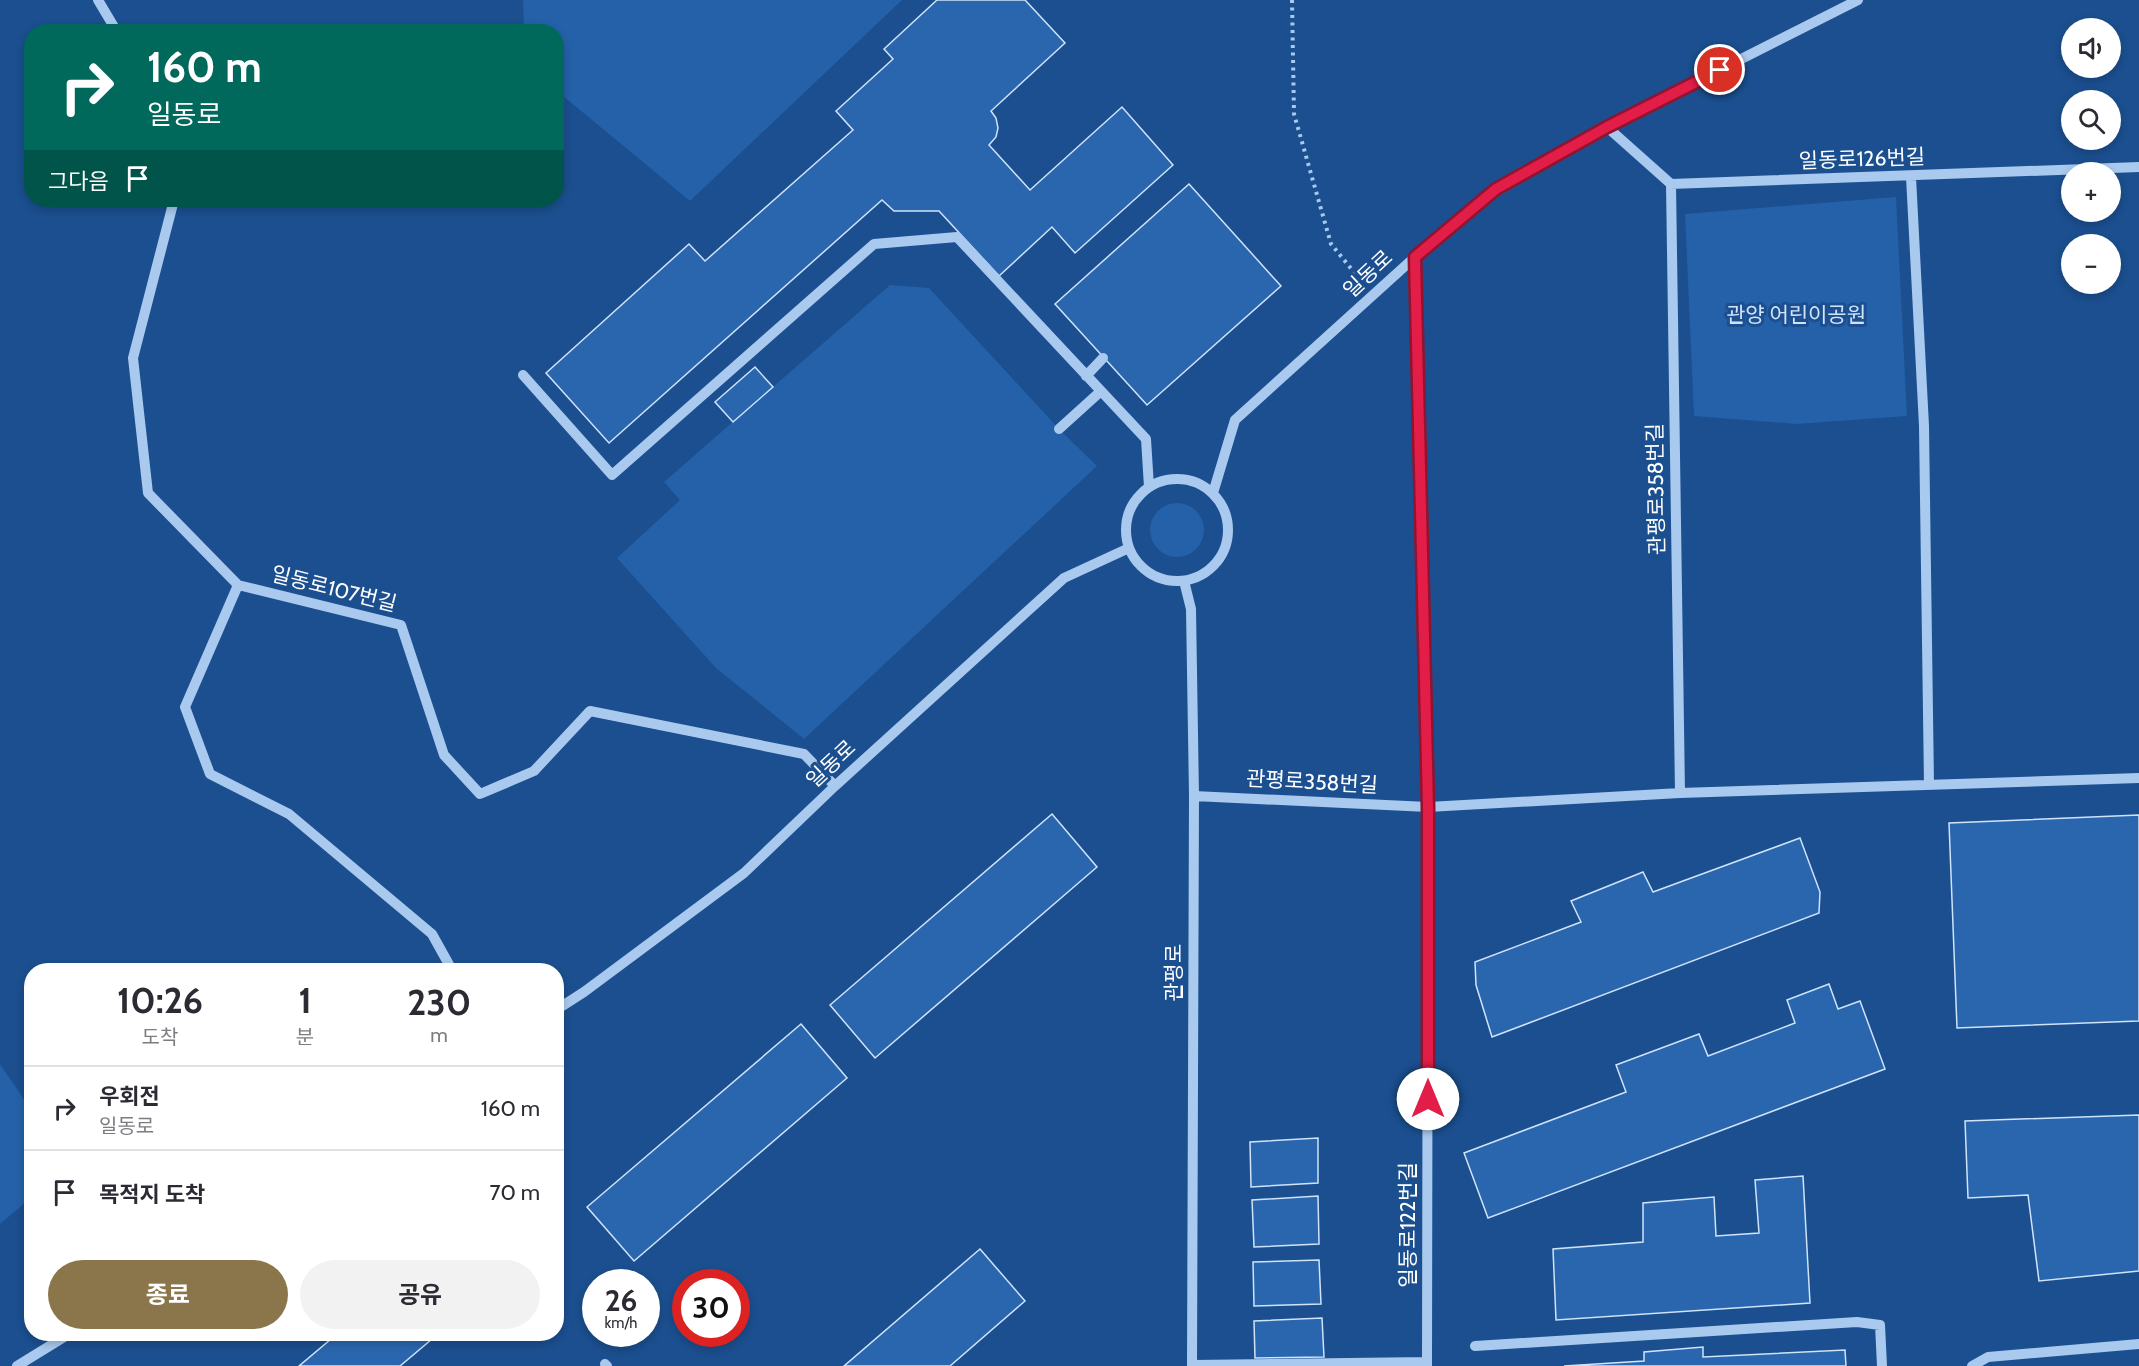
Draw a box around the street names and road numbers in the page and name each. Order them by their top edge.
street label: 일동로126번길 [1798,144,1926,173]
street label: 일동로 [1338,245,1397,303]
street label: 관평로358번길 [1642,423,1669,555]
street label: 일동로107번길 [269,561,399,616]
street label: 일동로 [801,735,860,793]
street label: 관평로358번길 [1245,766,1379,797]
street label: 관평로 [1161,944,1186,1002]
street label: 일동로122번길 [1395,1162,1420,1288]

